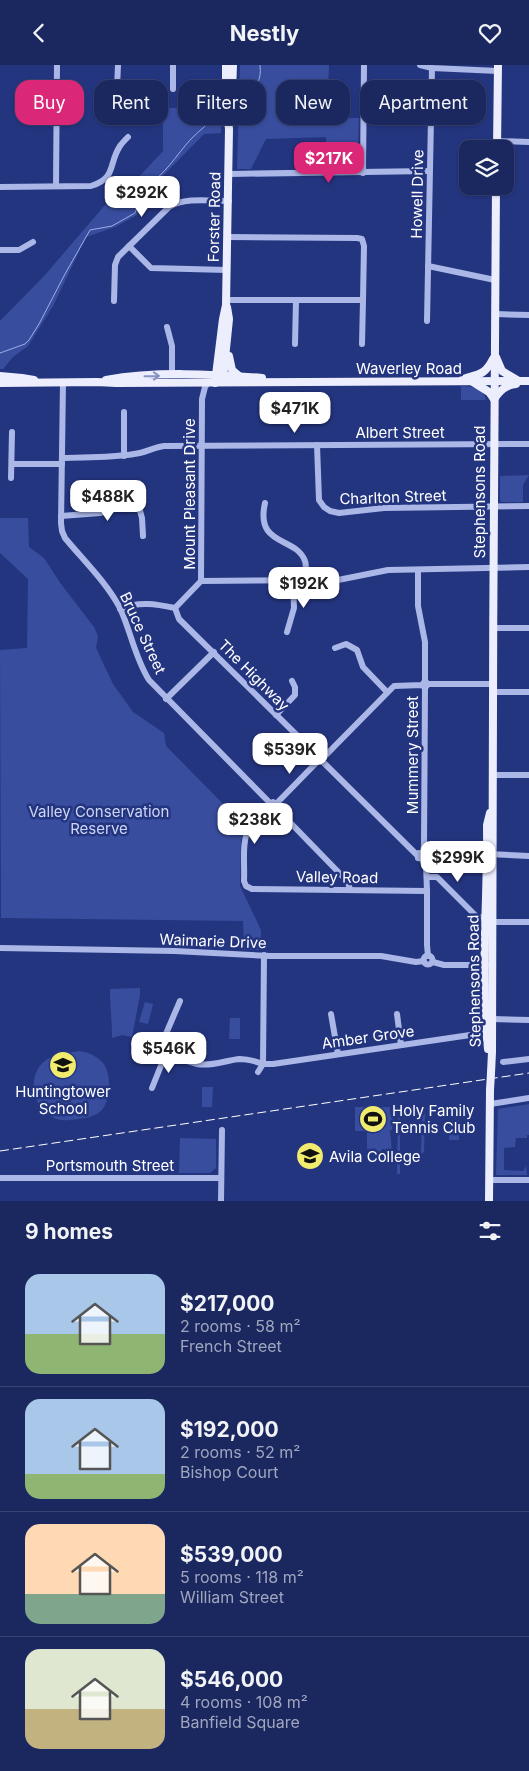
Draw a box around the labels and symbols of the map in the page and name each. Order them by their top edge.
pin: $217K [294,141,364,184]
street label: Howell Drive [407,149,427,239]
street label: Forster Road [204,172,224,262]
pin: $292K [107,175,177,218]
street label: Waverley Road [356,359,462,378]
one-way arrow [144,371,160,380]
pin: $471K [260,391,330,434]
street label: Mount Pleasant Drive [180,418,199,570]
street label: Albert Street [355,423,445,442]
street label: Stephensons Road [470,426,489,558]
pin: $488K [73,479,143,522]
street label: Charlton Street [339,486,447,508]
pin: $192K [269,567,339,609]
street label: Bruce Street [116,589,170,677]
street label: The Highway [214,635,294,715]
street label: Mummery Street [403,696,422,814]
pin: $539K [255,733,325,775]
park label: Valley Conservation Reserve [29,802,169,838]
pin: $238K [220,803,290,845]
pin: $299K [423,841,493,883]
street label: Valley Road [296,867,378,887]
street label: Stephensons Road [463,914,485,1048]
street label: Waimarie Drive [159,930,267,952]
street label: Amber Grove [320,1021,416,1053]
pin: $546K [134,1031,204,1074]
school or university icon: Huntingtower School [48,1050,78,1080]
place label: Huntingtower School [15,1082,111,1118]
place label: Holy Family Tennis Club [392,1101,475,1137]
sports icon: Holy Family Tennis Club [358,1104,388,1134]
school or university icon: Avila College [295,1141,325,1171]
place label: Avila College [329,1147,421,1166]
street label: Portsmouth Street [46,1156,174,1175]

